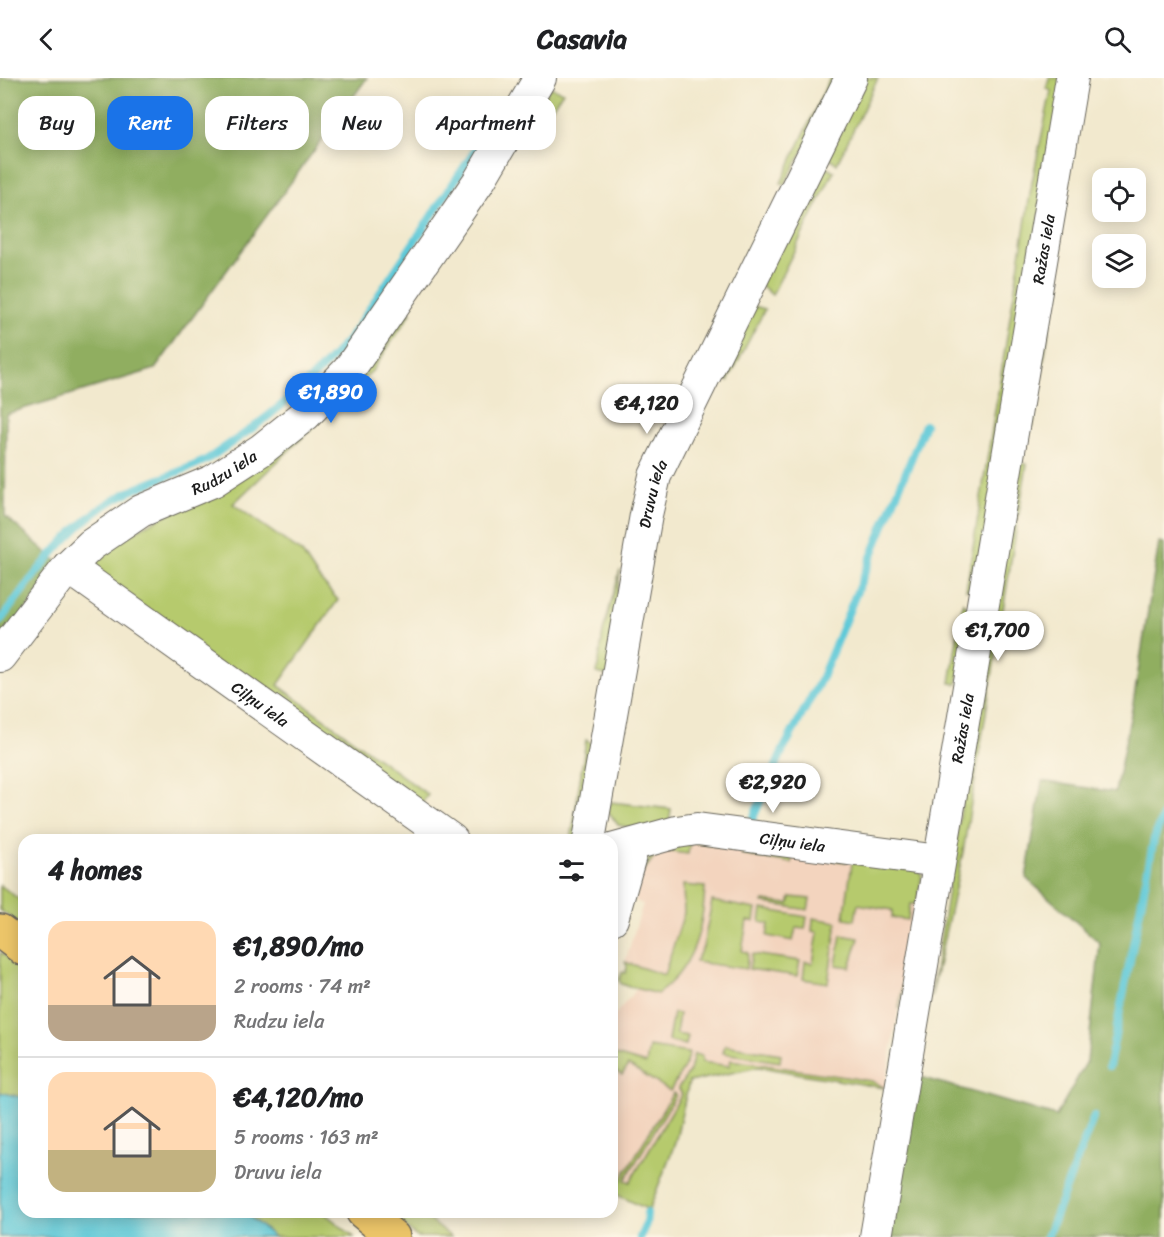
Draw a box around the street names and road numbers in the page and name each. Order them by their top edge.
street label: Ražas iela [1023,211,1063,286]
street label: Rudzu iela [187,441,264,503]
street label: Druvu iela [629,453,676,530]
street label: Ciļņu iela [225,673,296,735]
street label: Ražas iela [942,690,982,765]
street label: Ciļņu iela [758,823,828,860]

